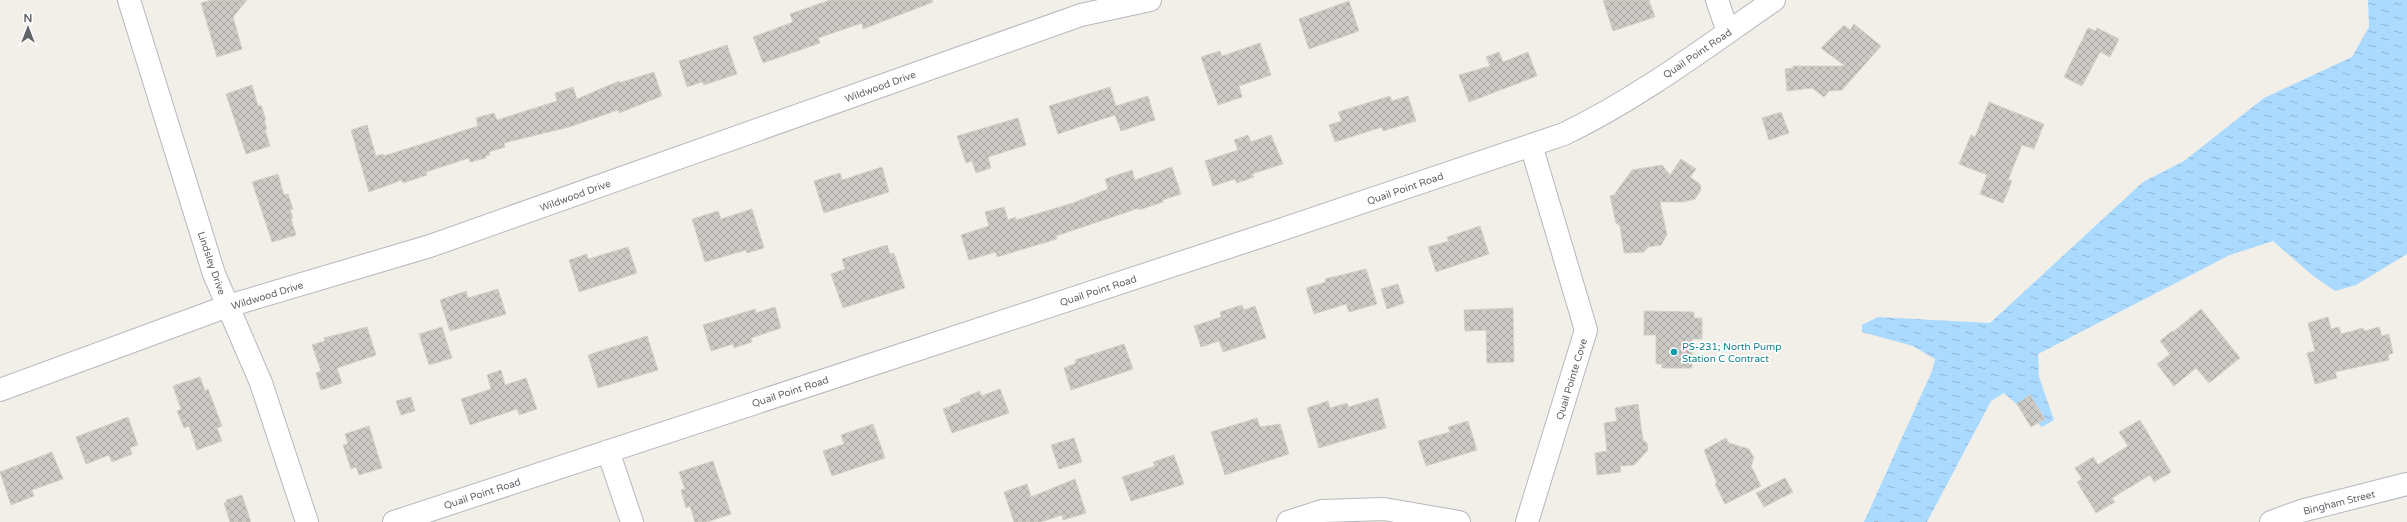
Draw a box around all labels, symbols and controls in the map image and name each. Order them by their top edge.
north arrow [8,8,48,48]
text: N [24,12,32,25]
street label: Quail Point Road [1661,26,1734,81]
street label: Wildwood Drive [843,68,918,105]
street label: Quail Point Road [1366,170,1445,208]
street label: Wildwood Drive [538,177,613,214]
street label: Lindsley Drive [195,230,228,297]
street label: Quail Point Road [1058,273,1138,309]
street label: Wildwood Drive [230,279,305,313]
street label: Quail Pointe Cove [1554,337,1590,421]
place label: PS-231; North Pump Station C Contract [1682,341,1782,365]
marker: PS-231; North Pump Station C Contract [1669,347,1679,357]
street label: Quail Point Road [750,374,830,410]
street label: Quail Point Road [442,476,522,512]
street label: Bingham Street [2302,488,2377,518]

